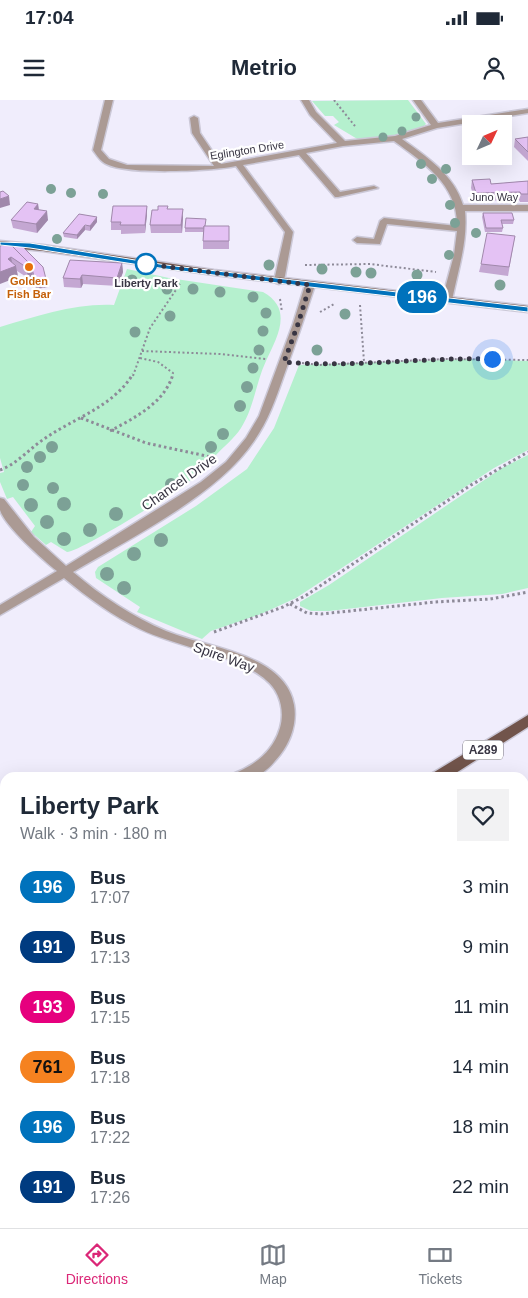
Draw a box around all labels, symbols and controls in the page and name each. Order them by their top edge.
text: 17:04 [25,7,74,28]
icon: menu [20,54,48,82]
icon: person [480,54,508,82]
text: Metrio [231,55,297,80]
north arrow [462,115,512,165]
map controls [462,115,512,165]
street label: Eglington Drive [209,138,285,162]
street label: Juno Way [470,191,519,203]
marker: Liberty Park [135,253,157,275]
marker: Golden Fish Bar [23,261,35,273]
place label: Golden Fish Bar [7,275,52,300]
place label: Liberty Park [114,277,179,289]
line badge: 196 [393,281,451,313]
text: 196 [407,287,437,307]
your location [480,347,505,372]
street label: Chancel Drive [138,450,220,514]
street label: Spire Way [191,639,257,675]
road number: A289 [463,740,503,760]
button: heart [457,789,509,841]
text: Liberty Park [20,792,159,819]
text: Walk · 3 min · 180 m [20,825,167,842]
text: Bus [90,867,126,888]
text: 3 min [463,876,509,897]
text: 196 [32,877,63,897]
text: 17:07 [90,889,130,906]
text: Bus [90,927,126,948]
text: 9 min [463,936,509,957]
text: 191 [32,937,63,957]
text: 17:13 [90,949,130,966]
text: Bus [90,987,126,1008]
text: 11 min [453,996,509,1017]
text: 193 [32,997,63,1017]
text: 17:15 [90,1009,130,1026]
text: Bus [90,1047,126,1068]
text: 14 min [452,1056,509,1077]
text: 761 [32,1057,63,1077]
text: 17:18 [90,1069,130,1086]
text: Bus [90,1107,126,1128]
text: 18 min [452,1116,509,1137]
text: 196 [32,1117,63,1137]
text: 17:22 [90,1129,130,1146]
text: Bus [90,1167,126,1188]
text: 22 min [452,1176,509,1197]
text: 191 [32,1177,63,1197]
text: 17:26 [90,1189,130,1206]
tab: Directions [66,1241,128,1287]
tab: Map [259,1241,287,1287]
tab: Tickets [418,1241,462,1287]

